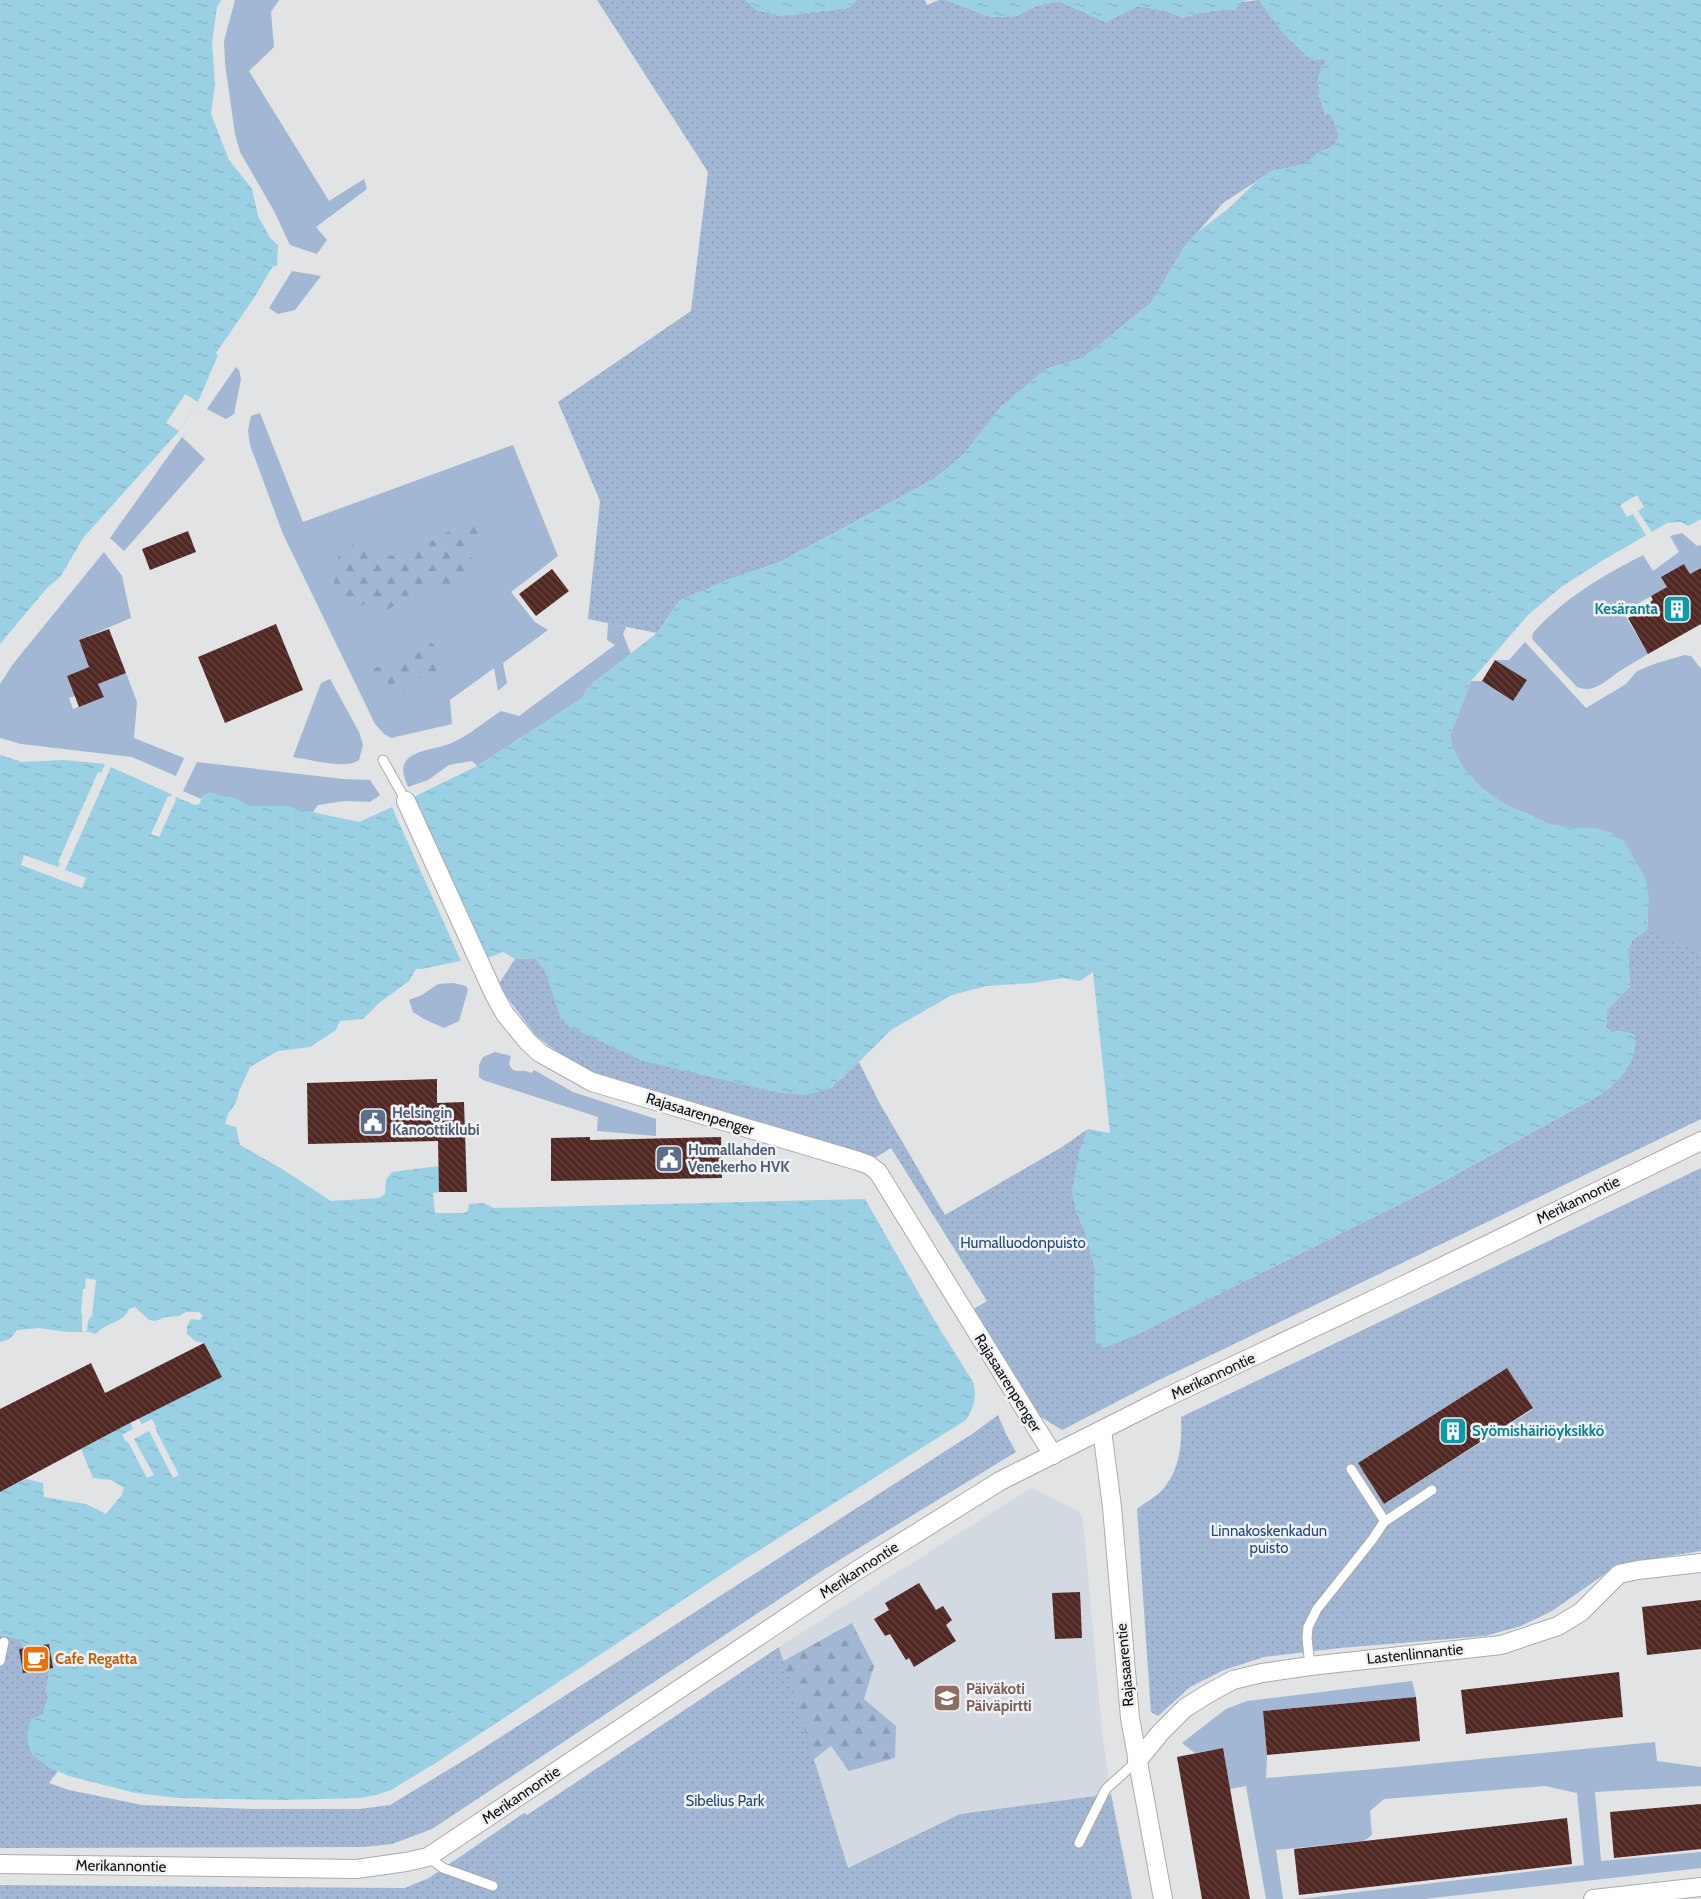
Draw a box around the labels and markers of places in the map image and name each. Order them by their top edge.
building icon: Kesäranta [1662,594,1692,624]
place label: Kesäranta [1594,600,1659,618]
place label: Helsingin Kanoottiklubi [392,1104,480,1139]
public building icon: Helsingin Kanoottiklubi [358,1107,388,1137]
place label: Humallahden Venekerho HVK [688,1141,790,1176]
public building icon: Humallahden Venekerho HVK [654,1144,684,1174]
building icon: Syömishäiriöyksikkö [1438,1416,1468,1446]
place label: Syömishäiriöyksikkö [1472,1422,1605,1440]
cafe icon: Cafe Regatta [21,1644,51,1674]
place label: Cafe Regatta [55,1650,138,1668]
place label: Päiväkoti Päiväpirtti [966,1680,1032,1715]
school or university icon: Päiväkoti Päiväpirtti [932,1683,962,1713]

